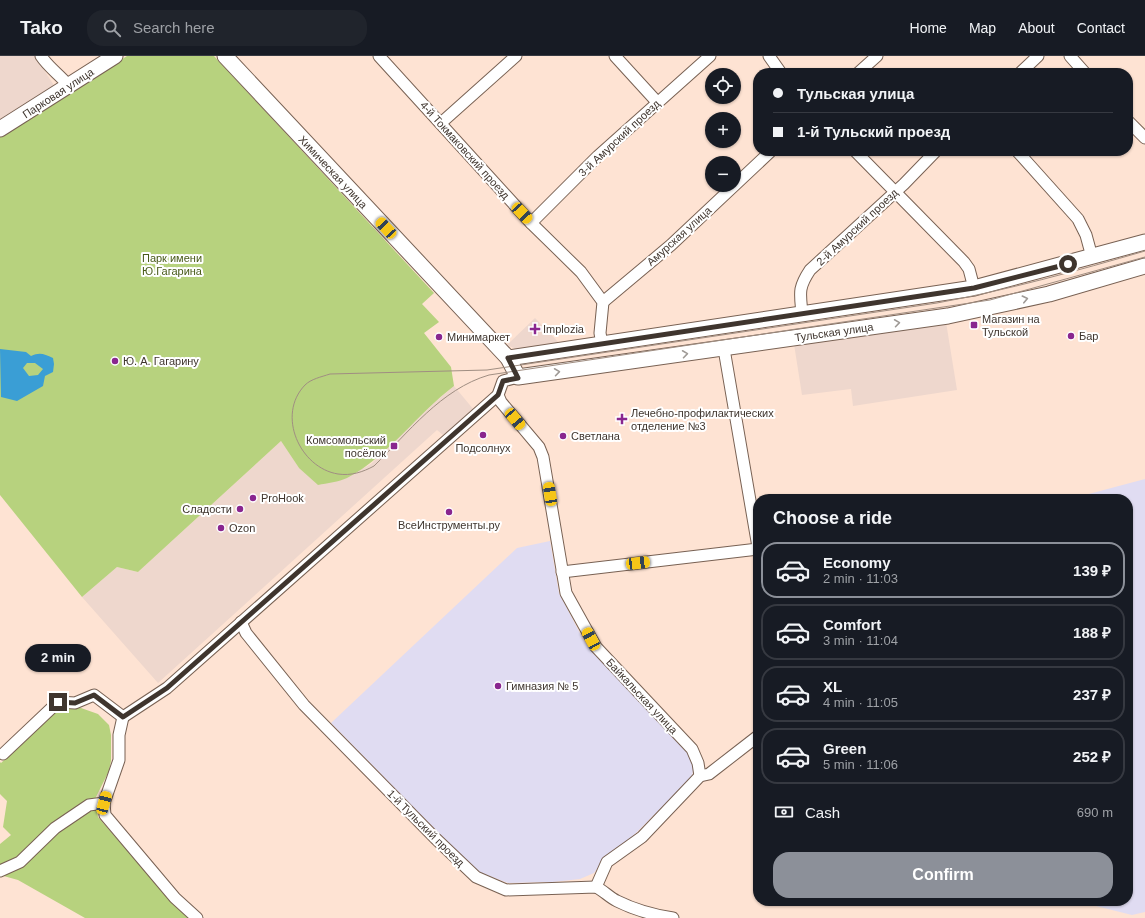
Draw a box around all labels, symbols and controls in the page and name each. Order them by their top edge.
search box [87,10,367,46]
text: Tako [20,17,63,38]
icon: search [101,17,123,39]
text: Search here [133,19,215,36]
text: Home [910,20,947,36]
text: Map [969,20,996,36]
text: About [1018,20,1055,36]
text: Contact [1077,20,1125,36]
street label: Парковая улица [20,65,97,120]
map controls [705,68,741,192]
button: locate [705,68,741,104]
text: Тульская улица [797,85,914,102]
street label: 3-й Амурский проезд [576,97,662,179]
street label: 4-й Токмаковский проезд [418,99,512,202]
button: + [705,112,741,148]
text: 1-й Тульский проезд [797,123,950,140]
street label: Химическая улица [296,133,370,211]
button: − [705,156,741,192]
street label: 2-й Амурский проезд [814,186,900,268]
car [509,200,535,226]
street label: Амурская улица [644,203,714,268]
car [373,215,399,241]
park label: Парк имени Ю.Гагарина [142,252,203,277]
route start [1059,255,1077,273]
one-way arrow [1022,296,1028,304]
place label: Магазин на Тульской [982,313,1041,338]
one-way arrow [894,319,900,328]
street label: Тульская улица [794,320,875,343]
marker: Магазин на Тульской [969,320,979,330]
place label: Implozia [543,323,585,335]
marker: Implozia [530,324,540,334]
place label: Бар [1079,330,1098,342]
place label: Минимаркет [447,331,510,343]
marker: Бар [1066,331,1076,341]
marker: Минимаркет [434,332,444,342]
one-way arrow [682,350,688,359]
place label: Ю. А. Гагарину [123,355,199,367]
marker: Ю. А. Гагарину [110,356,120,366]
one-way arrow [554,368,560,377]
car [503,406,527,432]
place label: Лечебно-профилактических отделение №3 [631,407,774,432]
marker: Лечебно-профилактических отделение №3 [616,413,628,425]
marker: Подсолнух [478,430,488,440]
place label: Светлана [571,430,621,442]
marker: Светлана [558,431,568,441]
place label: Комсомольский посёлок [306,434,386,459]
marker: Комсомольский посёлок [389,441,399,451]
place label: Подсолнух [455,442,511,454]
car [542,481,558,507]
place label: ProHook [261,492,304,504]
marker: ProHook [248,493,258,503]
place label: Сладости [182,503,232,515]
marker: Сладости [235,504,245,514]
marker: ВсеИнструменты.ру [444,507,454,517]
text: Choose a ride [773,508,892,528]
place label: ВсеИнструменты.ру [398,519,501,531]
place label: Ozon [229,522,255,534]
marker: Ozon [216,523,226,533]
icon: car [775,552,811,588]
text: Economy [823,554,891,571]
car [625,556,651,570]
text: 139 ₽ [1073,562,1111,579]
text: 2 min · 11:03 [823,571,898,586]
icon: car [775,614,811,650]
text: Comfort [823,616,881,633]
text: 188 ₽ [1073,624,1111,641]
car [580,626,602,652]
text: 3 min · 11:04 [823,633,898,648]
callout: 2 min [25,644,91,672]
text: 2 min [41,650,75,665]
street label: Байкальская улица [604,656,681,737]
icon: car [775,676,811,712]
text: XL [823,678,842,695]
place label: Гимназия № 5 [506,680,578,692]
marker: Гимназия № 5 [493,681,503,691]
text: 237 ₽ [1073,686,1111,703]
route end [49,693,67,711]
text: 4 min · 11:05 [823,695,898,710]
icon: car [775,738,811,774]
text: Green [823,740,866,757]
text: 252 ₽ [1073,748,1111,765]
text: 5 min · 11:06 [823,757,898,772]
street label: 1-й Тульский проезд [385,787,467,869]
car [95,790,113,816]
icon: cash [773,801,795,823]
text: Cash [805,804,840,821]
text: 690 m [1077,805,1113,820]
button: Confirm [773,852,1113,898]

